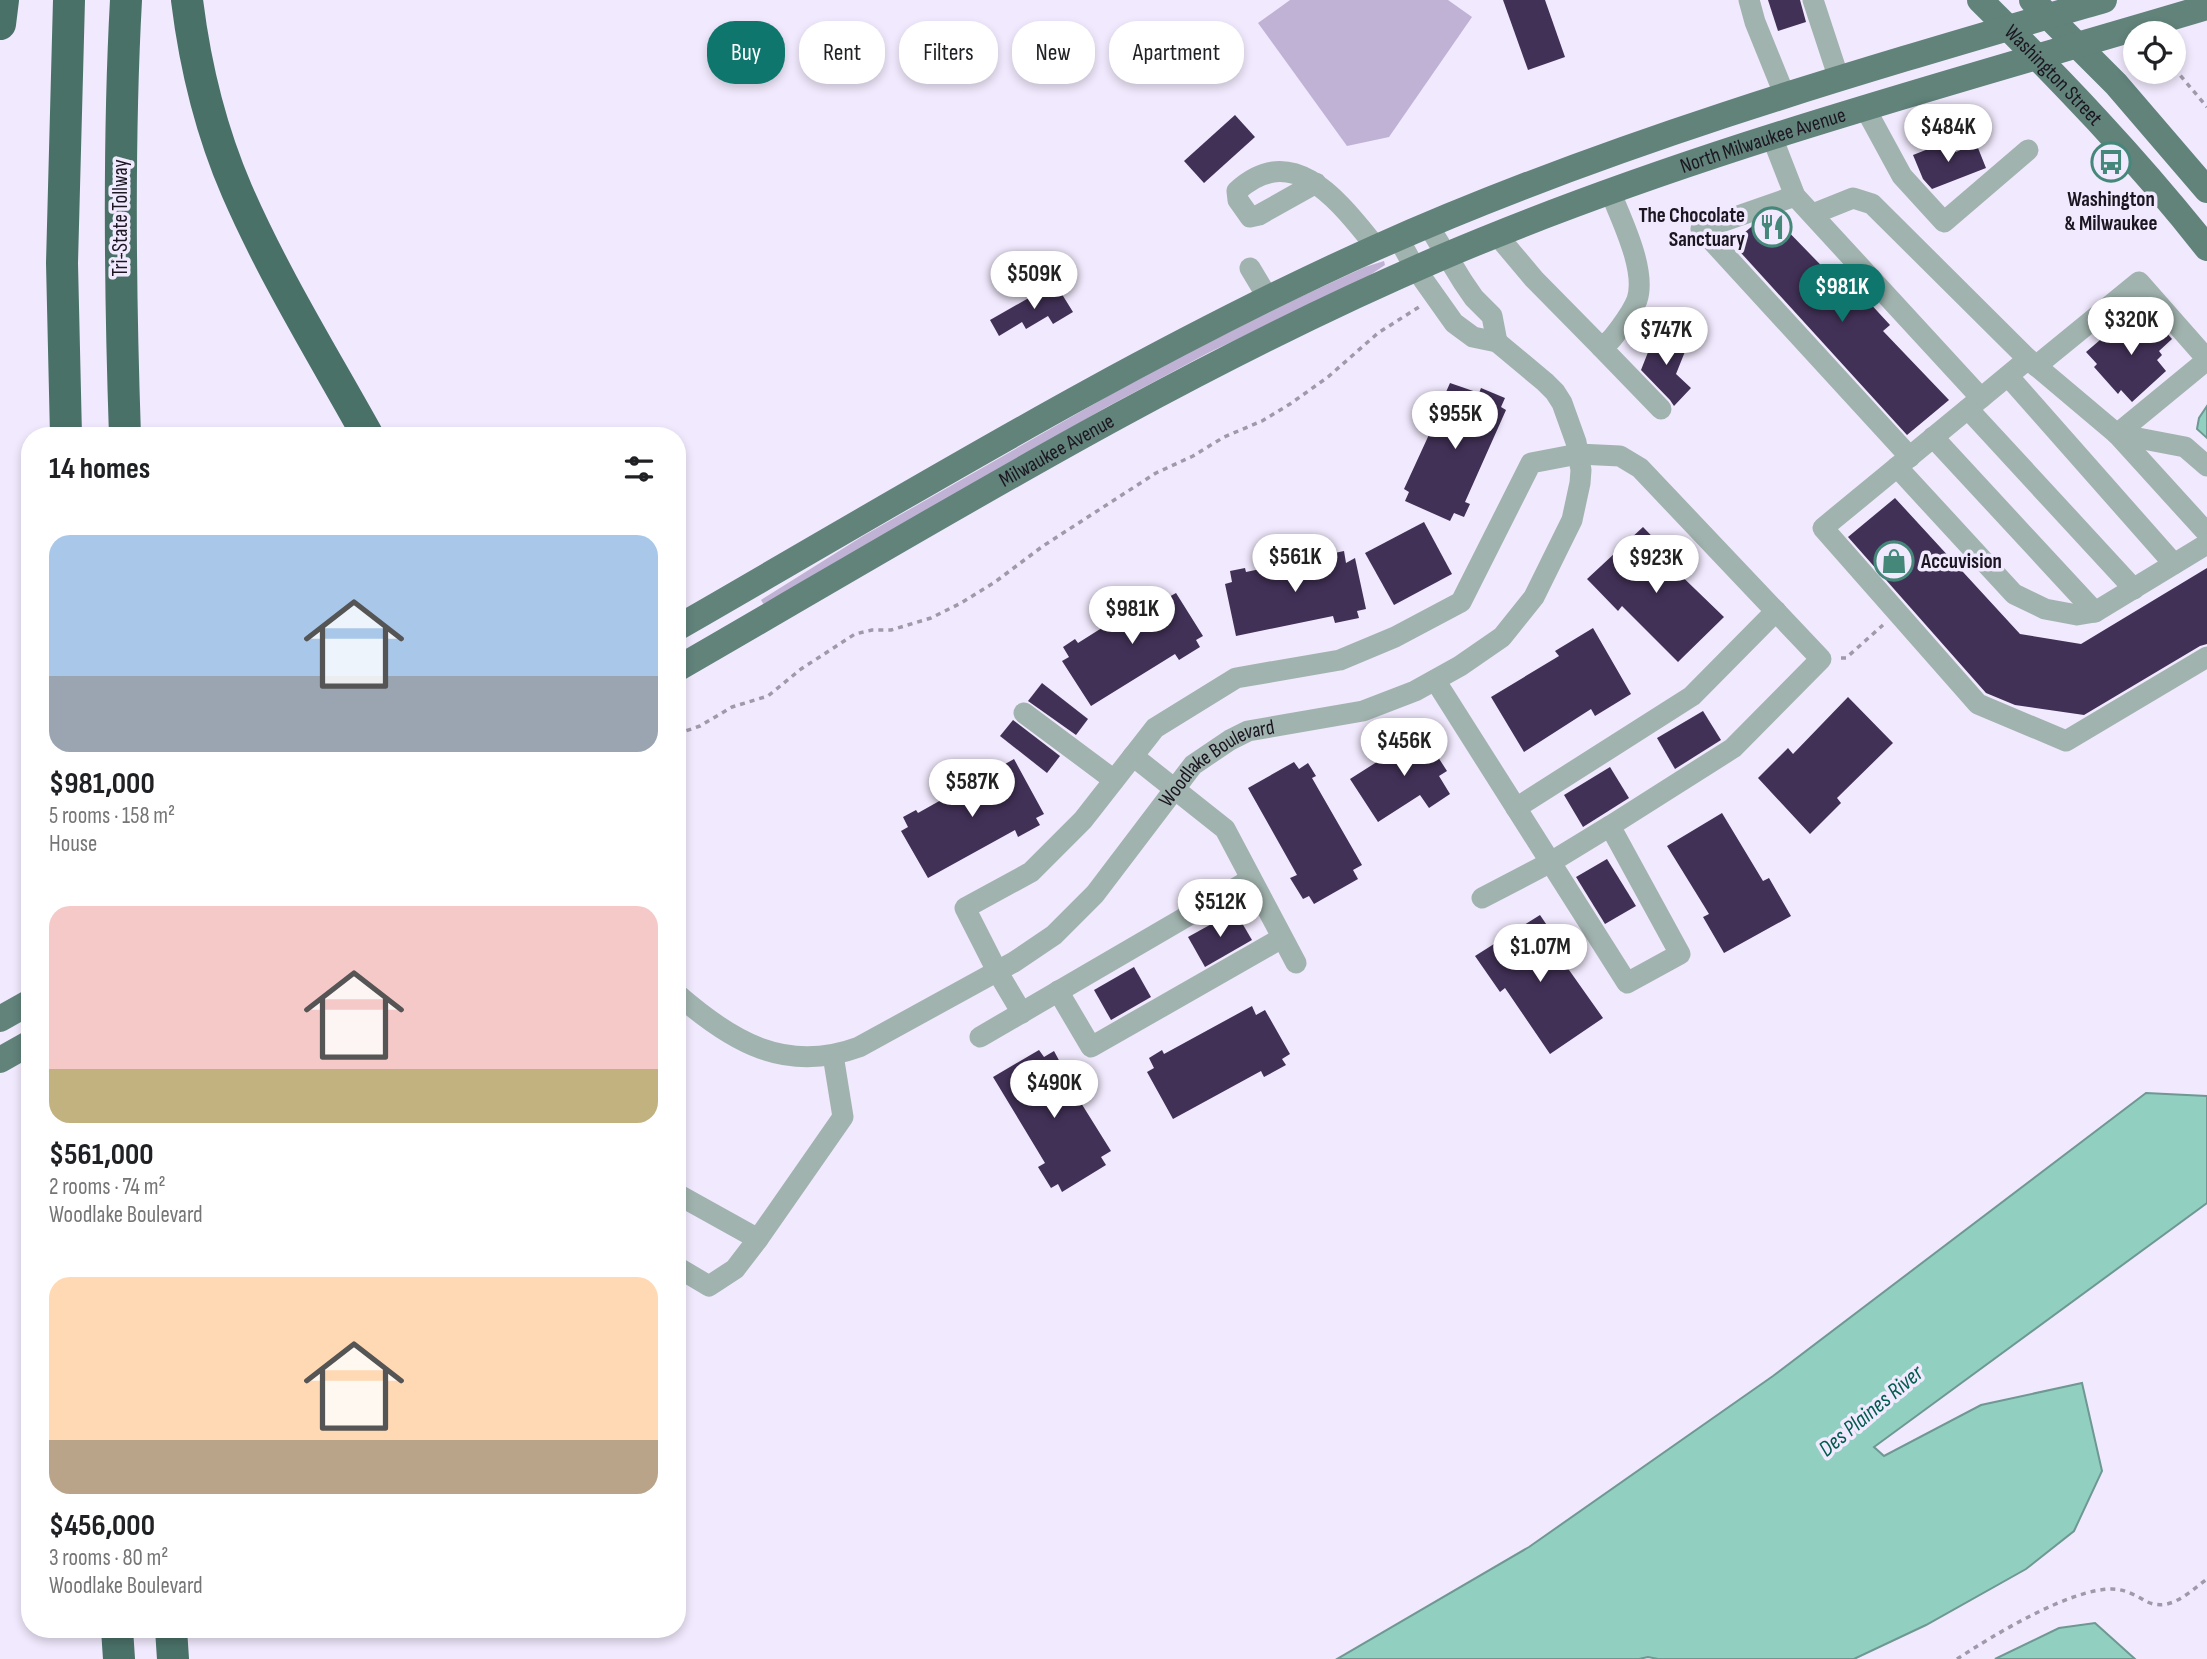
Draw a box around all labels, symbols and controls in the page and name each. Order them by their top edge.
street label: Washington Street [1999,19,2108,130]
chip: Buy [707,21,785,84]
chip: Rent [799,21,885,84]
chip: Filters [899,21,998,84]
chip: New [1012,21,1095,84]
chip: Apartment [1109,21,1244,84]
map controls [2123,21,2186,84]
button: locate [2123,21,2186,84]
street label: North Milwaukee Avenue [1677,102,1849,178]
pin: $484K [1899,104,1997,164]
text: $484K [1920,113,1976,141]
bus stop icon: Washington & Milwaukee [2090,141,2132,183]
street label: Tri-State Tollway [108,159,133,277]
place label: Washington & Milwaukee [2065,187,2157,236]
place label: The Chocolate Sanctuary [1639,203,1745,252]
restaurant icon: The Chocolate Sanctuary [1751,206,1793,248]
pin: $509K [985,252,1083,311]
text: $509K [1006,260,1062,288]
pin: $981K [1793,264,1891,324]
text: $981K [1815,273,1869,301]
pin: $320K [2082,298,2180,357]
text: $320K [2104,306,2158,334]
pin: $747K [1617,308,1715,367]
text: $747K [1640,316,1692,344]
pin: $955K [1406,392,1504,451]
text: $955K [1428,400,1482,428]
street label: Milwaukee Avenue [994,408,1118,492]
icon: filters [620,450,658,488]
text: 14 homes [49,451,150,487]
pin: $561K [1246,534,1344,594]
pin: $923K [1607,536,1705,595]
shop icon: Accuvision [1873,540,1915,582]
text: $561K [1268,543,1322,571]
text: $923K [1629,544,1683,572]
place label: Accuvision [1920,549,2002,574]
icon: home [291,581,417,707]
pin: $981K [1083,586,1181,646]
text: $981K [1105,595,1159,623]
street label: Woodlake Boulevard [1153,714,1276,812]
pin: $456K [1355,718,1453,778]
text: $456K [1377,727,1431,755]
pin: $587K [923,760,1021,819]
text: $981,000 [49,766,155,802]
text: $587K [945,768,999,796]
text: 5 rooms · 158 m² [49,802,175,830]
text: House [49,830,97,858]
pin: $512K [1171,880,1269,939]
text: $512K [1194,888,1246,916]
pin: $1.07M [1483,925,1597,984]
text: $1.07M [1509,933,1571,961]
icon: home [291,952,417,1078]
pin: $490K [1005,1060,1103,1120]
text: $490K [1026,1069,1082,1097]
text: $561,000 [49,1137,154,1173]
text: 2 rooms · 74 m² [49,1173,166,1201]
text: Woodlake Boulevard [49,1201,203,1229]
icon: home [291,1323,417,1449]
water label: Des Plaines River [1813,1358,1930,1463]
text: $456,000 [49,1508,155,1544]
text: 3 rooms · 80 m² [49,1544,168,1572]
text: Woodlake Boulevard [49,1572,203,1600]

